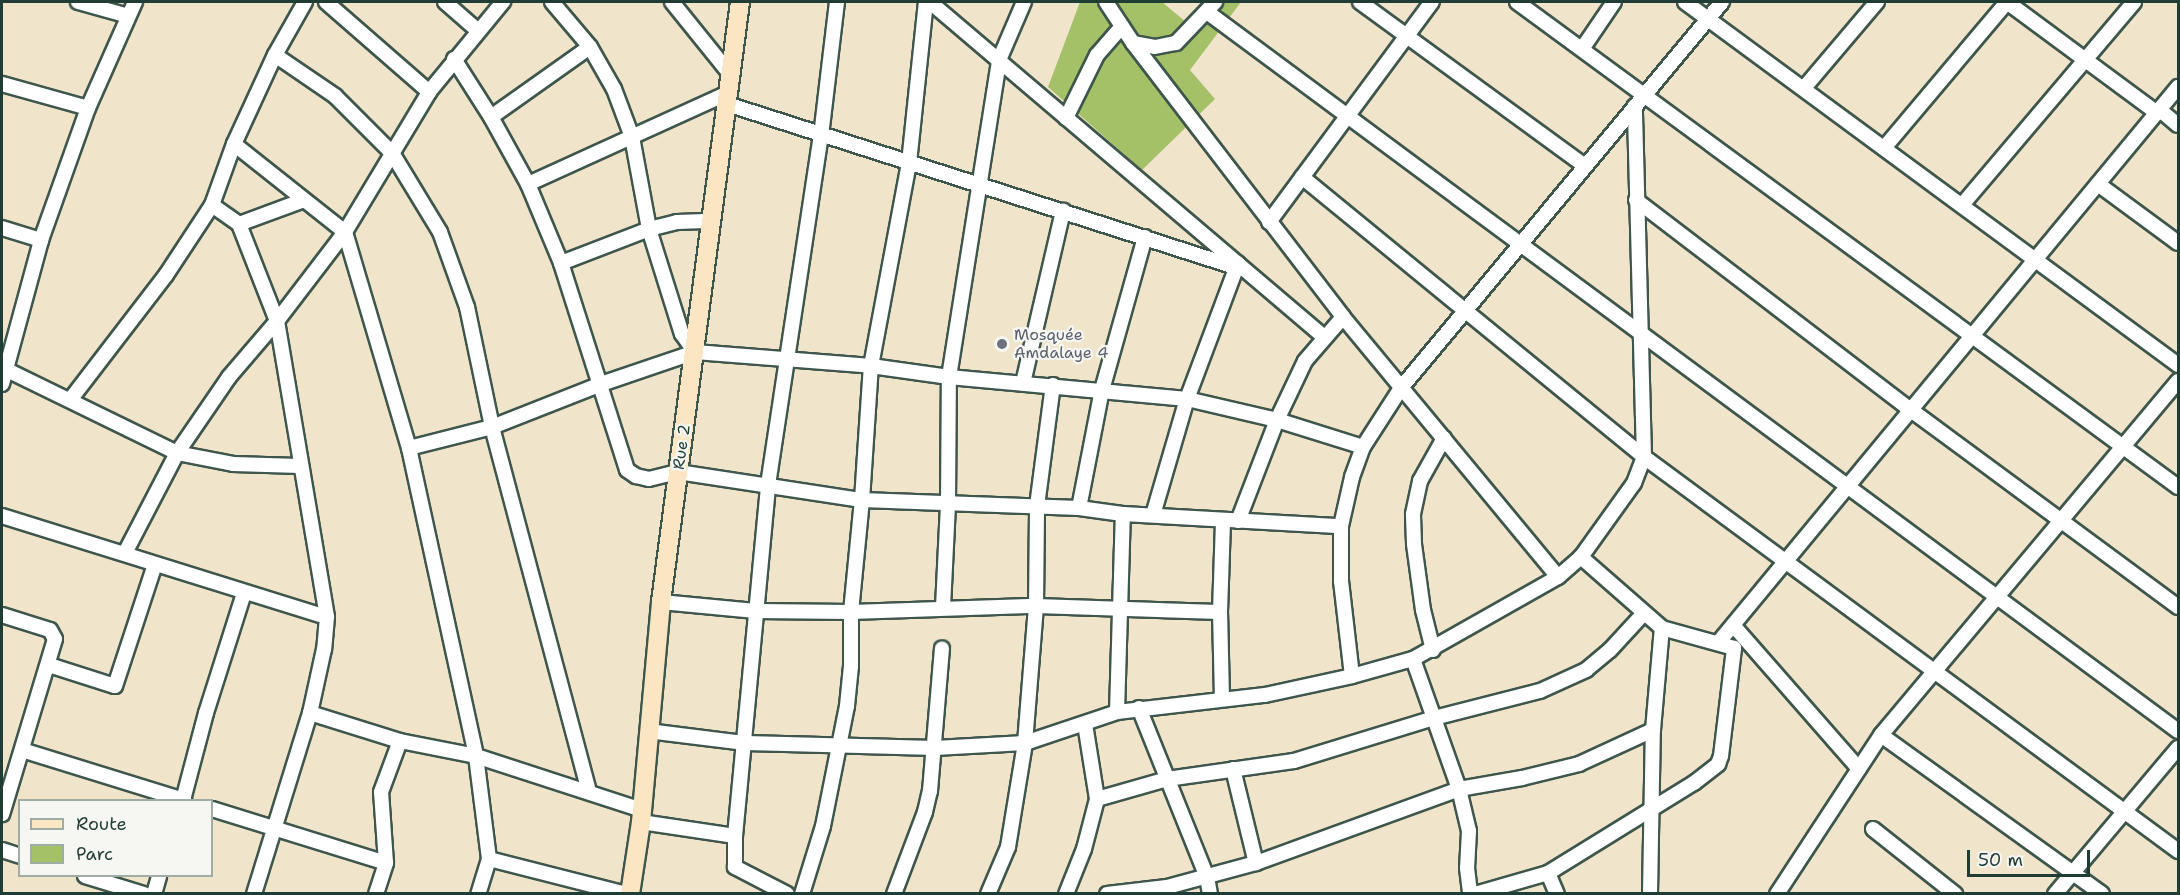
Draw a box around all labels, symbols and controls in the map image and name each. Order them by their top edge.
place label: Mosquée Amdalaye 4 [1014,325,1109,363]
marker: Mosquée Amdalaye 4 [995,337,1009,351]
street label: Rue 2 [669,423,695,471]
legend [18,799,213,877]
text: Route [76,812,127,836]
scale bar [1970,838,2093,876]
text: Parc [76,842,113,866]
text: 50 m [1978,848,2023,872]

